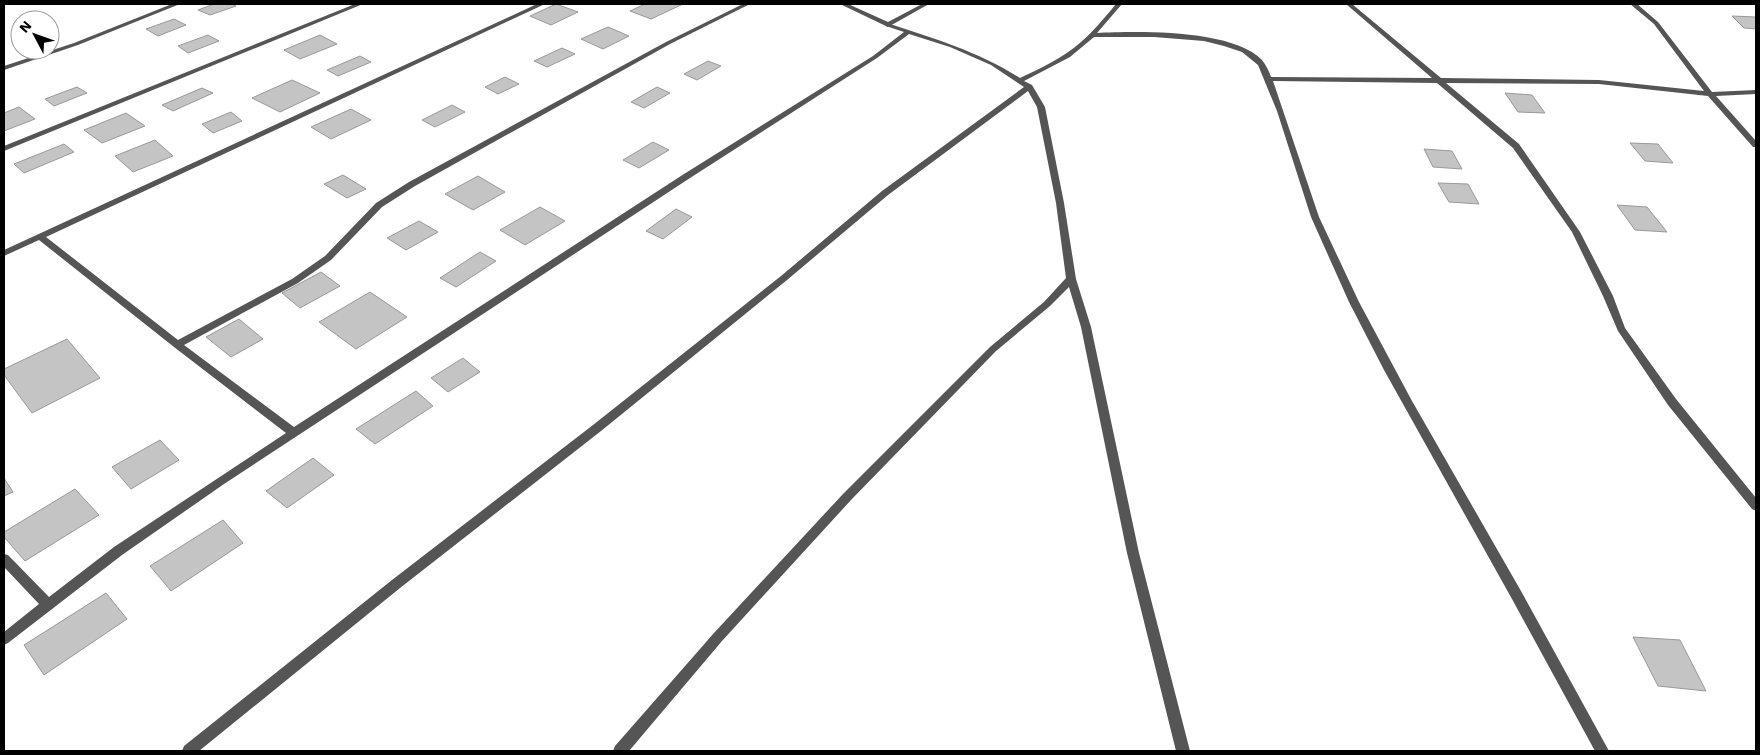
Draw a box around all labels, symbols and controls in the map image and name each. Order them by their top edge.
north arrow [10,10,60,60]
text: N [16,17,35,36]

